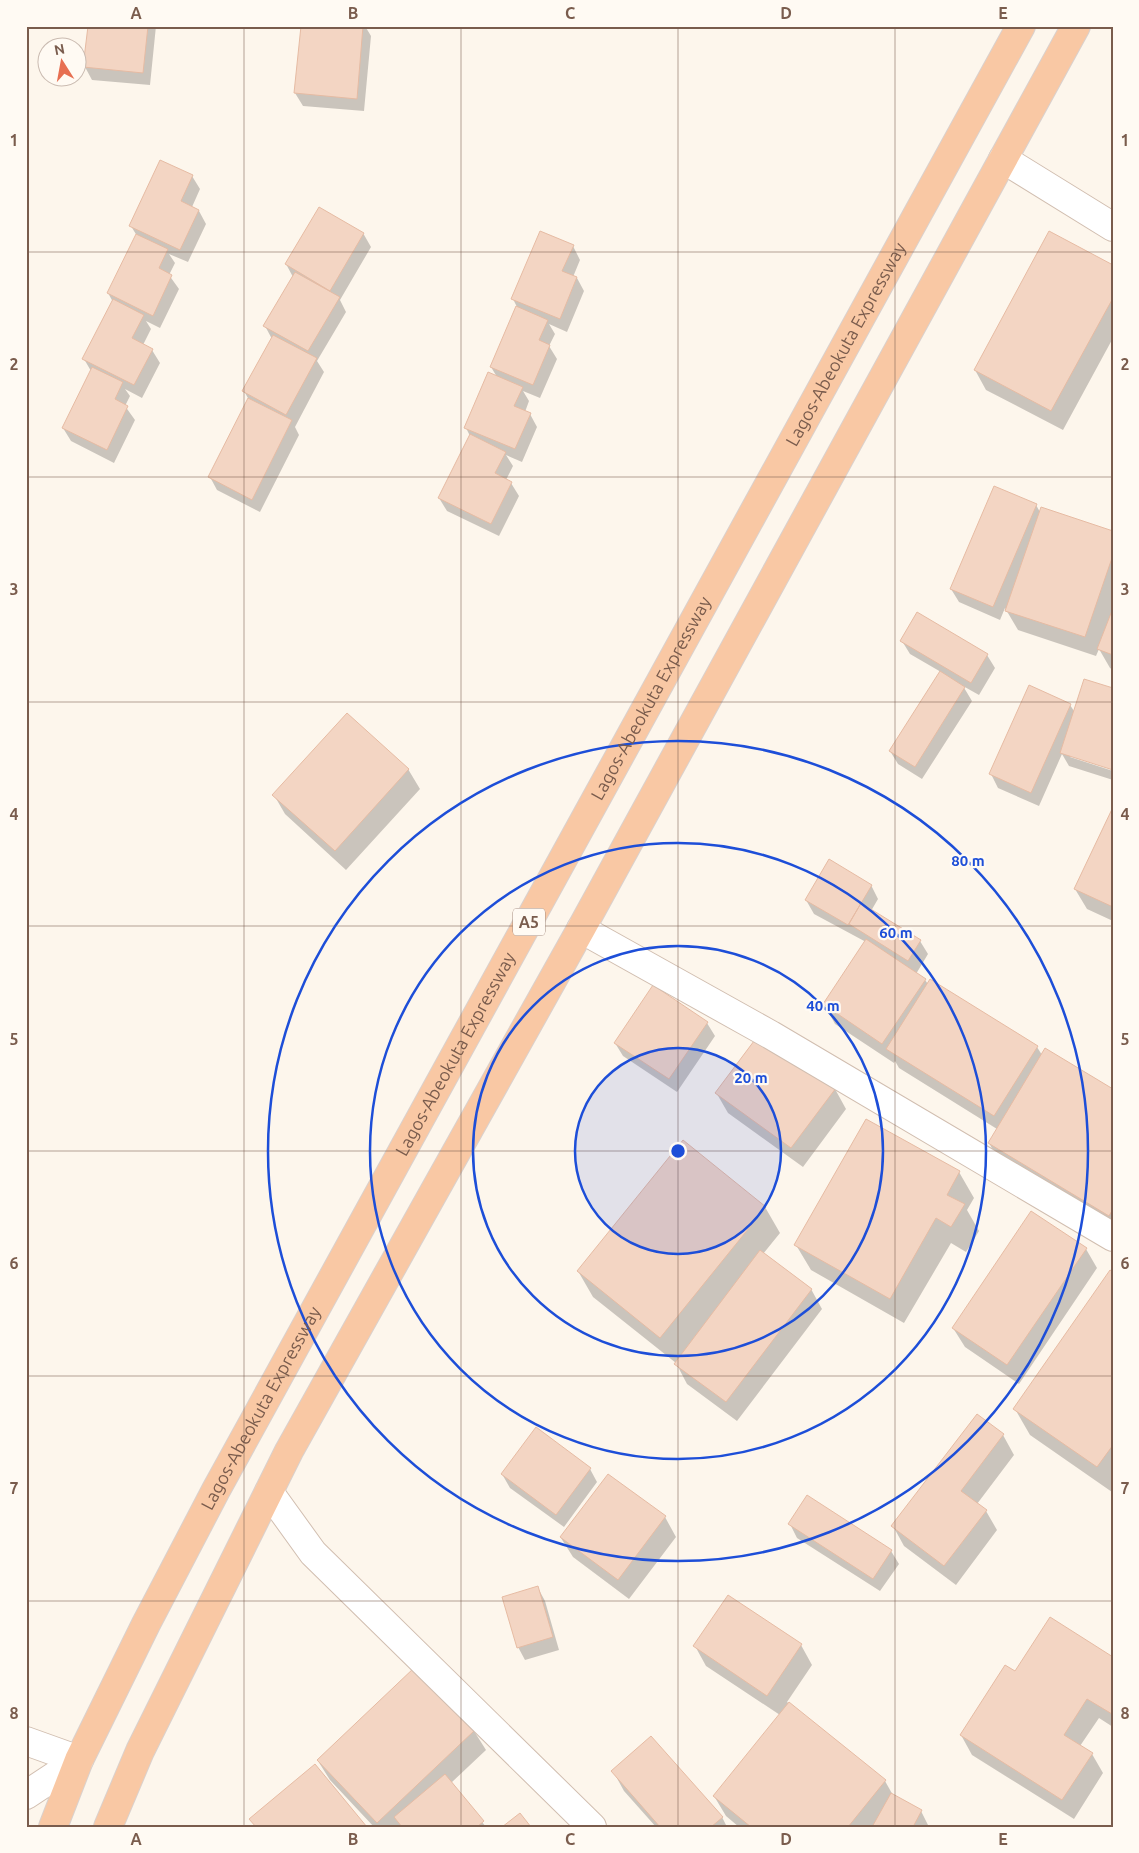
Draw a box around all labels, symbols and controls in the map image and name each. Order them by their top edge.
text: A [130,4,142,22]
text: B [348,4,358,22]
text: C [565,4,575,22]
text: D [780,4,792,22]
text: E [998,4,1008,22]
north arrow [38,38,88,88]
text: N [53,40,66,58]
text: 1 [9,131,19,149]
text: 1 [1120,131,1130,149]
street label: Lagos-Abeokuta Expressway [781,239,909,449]
text: 2 [9,355,19,373]
text: 2 [1120,355,1130,373]
text: 3 [9,580,19,598]
text: 3 [1120,580,1130,598]
street label: Lagos-Abeokuta Expressway [586,593,714,803]
text: 4 [9,805,19,823]
text: 4 [1120,805,1130,823]
text: 80 m [951,852,985,869]
road number: A5 [513,909,545,936]
text: 60 m [879,924,913,941]
street label: Lagos-Abeokuta Expressway [391,948,519,1159]
text: 40 m [806,997,840,1014]
text: 5 [9,1030,19,1048]
text: 5 [1120,1030,1130,1048]
text: 20 m [734,1069,768,1086]
centre of rings [669,1142,687,1160]
text: 6 [9,1254,19,1272]
text: 6 [1120,1254,1130,1272]
street label: Lagos-Abeokuta Expressway [196,1302,324,1513]
text: 7 [9,1479,19,1497]
text: 7 [1120,1479,1130,1497]
text: 8 [9,1704,19,1722]
text: 8 [1120,1704,1130,1722]
text: A [130,1830,142,1848]
text: B [348,1830,358,1848]
text: C [565,1830,575,1848]
text: D [780,1830,792,1848]
text: E [998,1830,1008,1848]

